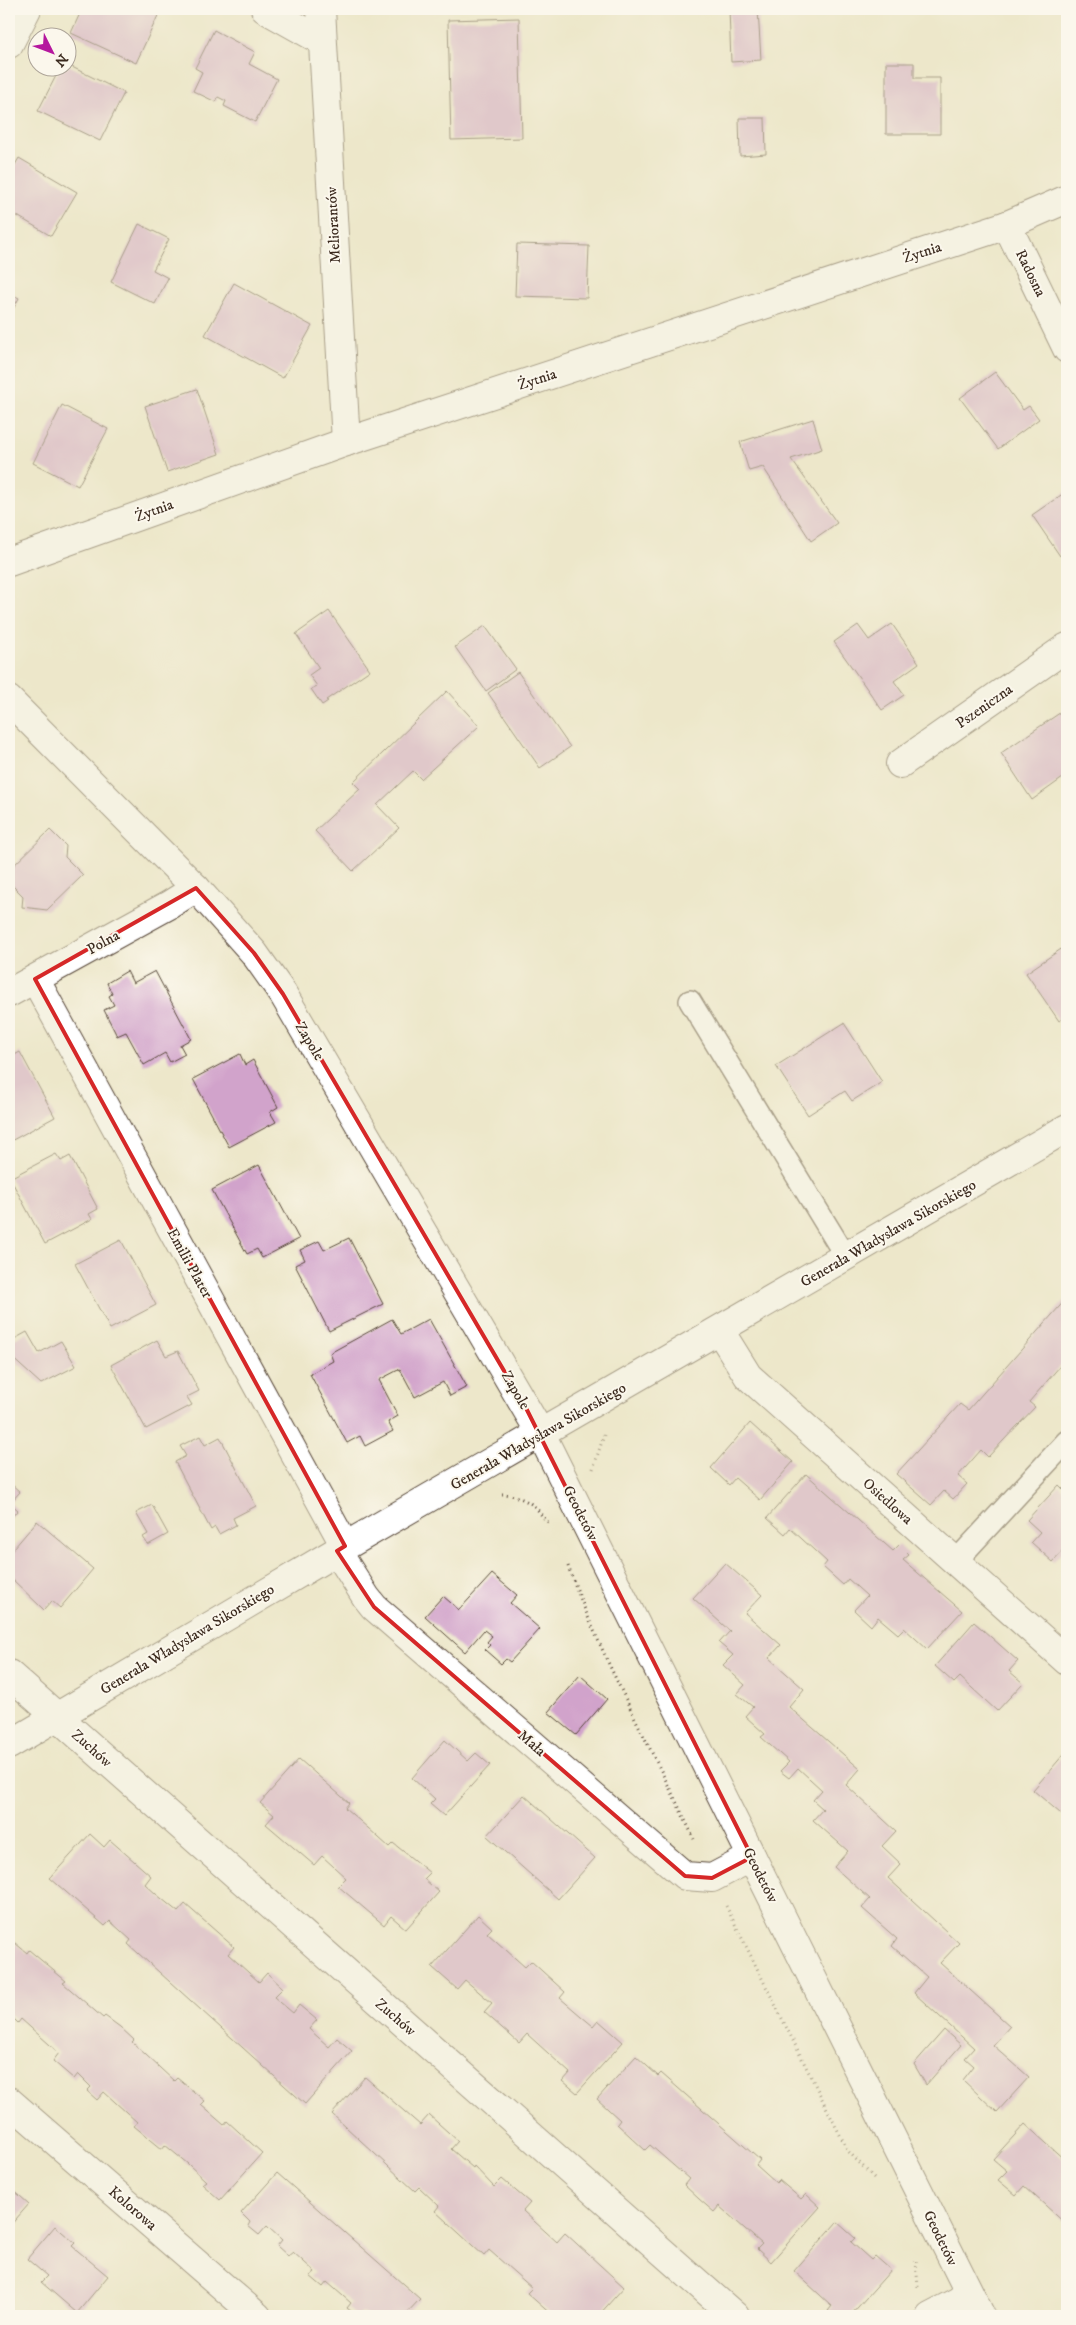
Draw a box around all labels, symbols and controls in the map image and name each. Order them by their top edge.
north arrow [28,28,78,78]
text: N [50,50,71,71]
street label: Meliorantów [322,186,345,264]
street label: Żytnia [901,237,944,268]
street label: Radosna [1011,246,1050,301]
street label: Żytnia [516,364,559,395]
street label: Żytnia [132,495,176,526]
street label: Pszeniczna [952,680,1017,733]
street label: Polna [84,925,123,959]
street label: Zapole [291,1019,328,1064]
street label: Generała Władysława Sikorskiego [797,1175,980,1292]
street label: Emilii Plater [163,1225,217,1302]
street label: Zapole [497,1368,534,1413]
street label: Generała Władysława Sikorskiego [447,1378,630,1495]
street label: Osiedlowa [859,1474,917,1529]
street label: Geodetów [559,1482,603,1544]
street label: Generała Władysława Sikorskiego [97,1580,278,1699]
street label: Zuchów [67,1725,116,1772]
street label: Mała [514,1726,550,1761]
street label: Geodetów [739,1844,783,1906]
street label: Zuchów [371,1994,420,2041]
street label: Kolorowa [104,2182,161,2235]
street label: Geodetów [919,2207,962,2269]

